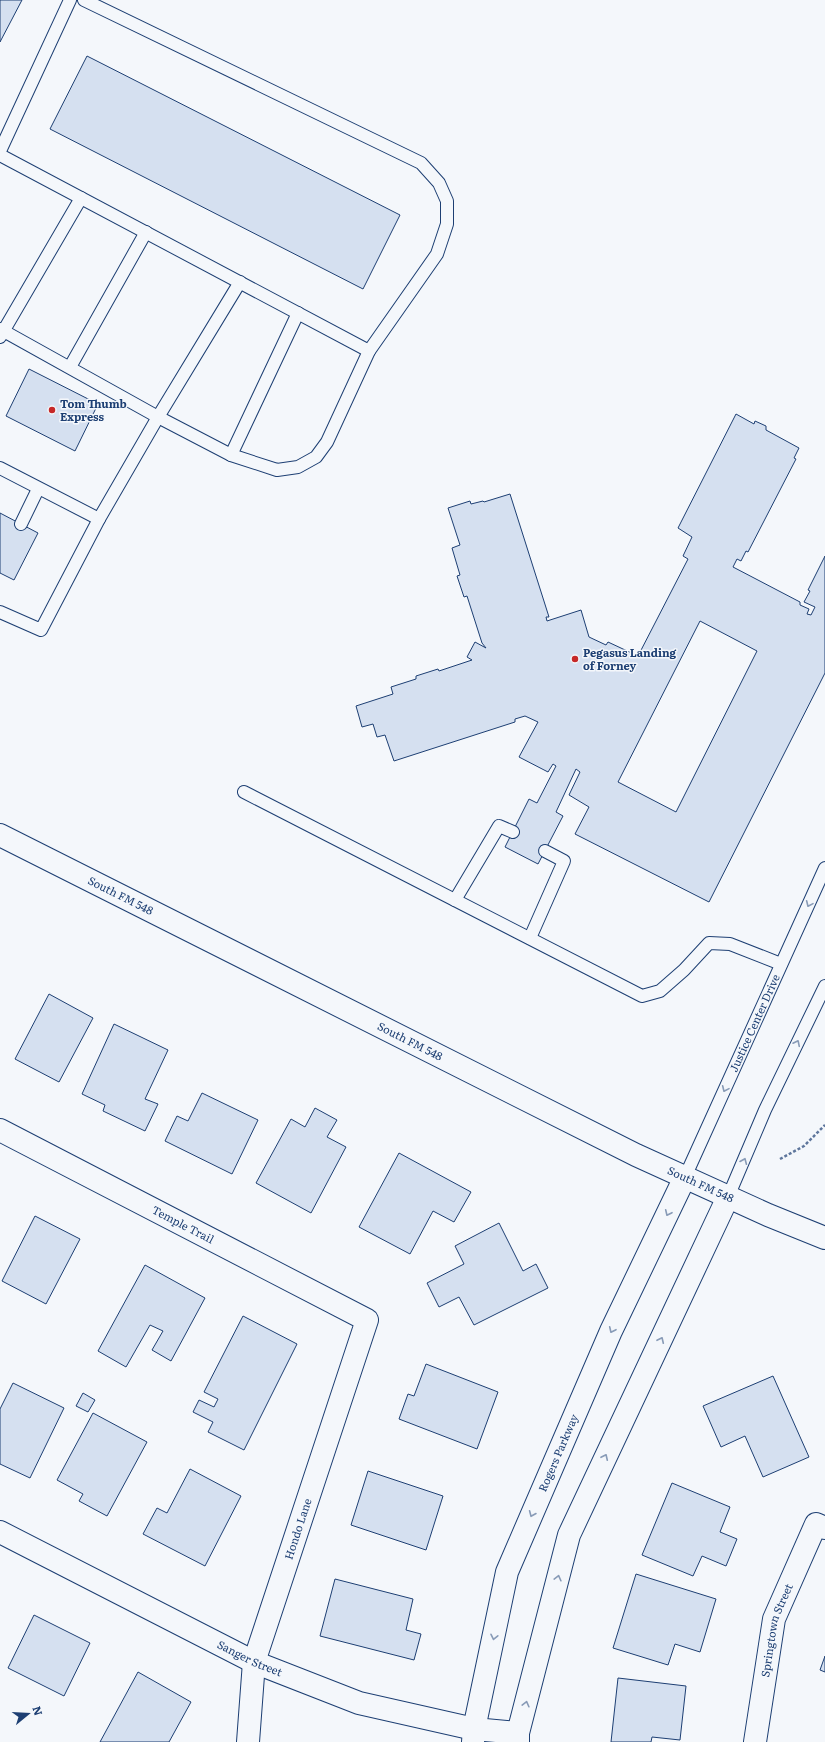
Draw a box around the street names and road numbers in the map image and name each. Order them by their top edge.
street label: South FM 548 [86,872,156,918]
street label: Justice Center Drive [725,971,783,1074]
street label: South FM 548 [375,1017,446,1064]
street label: South FM 548 [665,1161,737,1206]
street label: Temple Trail [150,1201,218,1247]
street label: Rogers Parkway [534,1411,581,1494]
street label: Hondo Lane [280,1496,315,1561]
street label: Springtown Street [756,1580,796,1678]
street label: Sanger Street [215,1636,285,1680]

